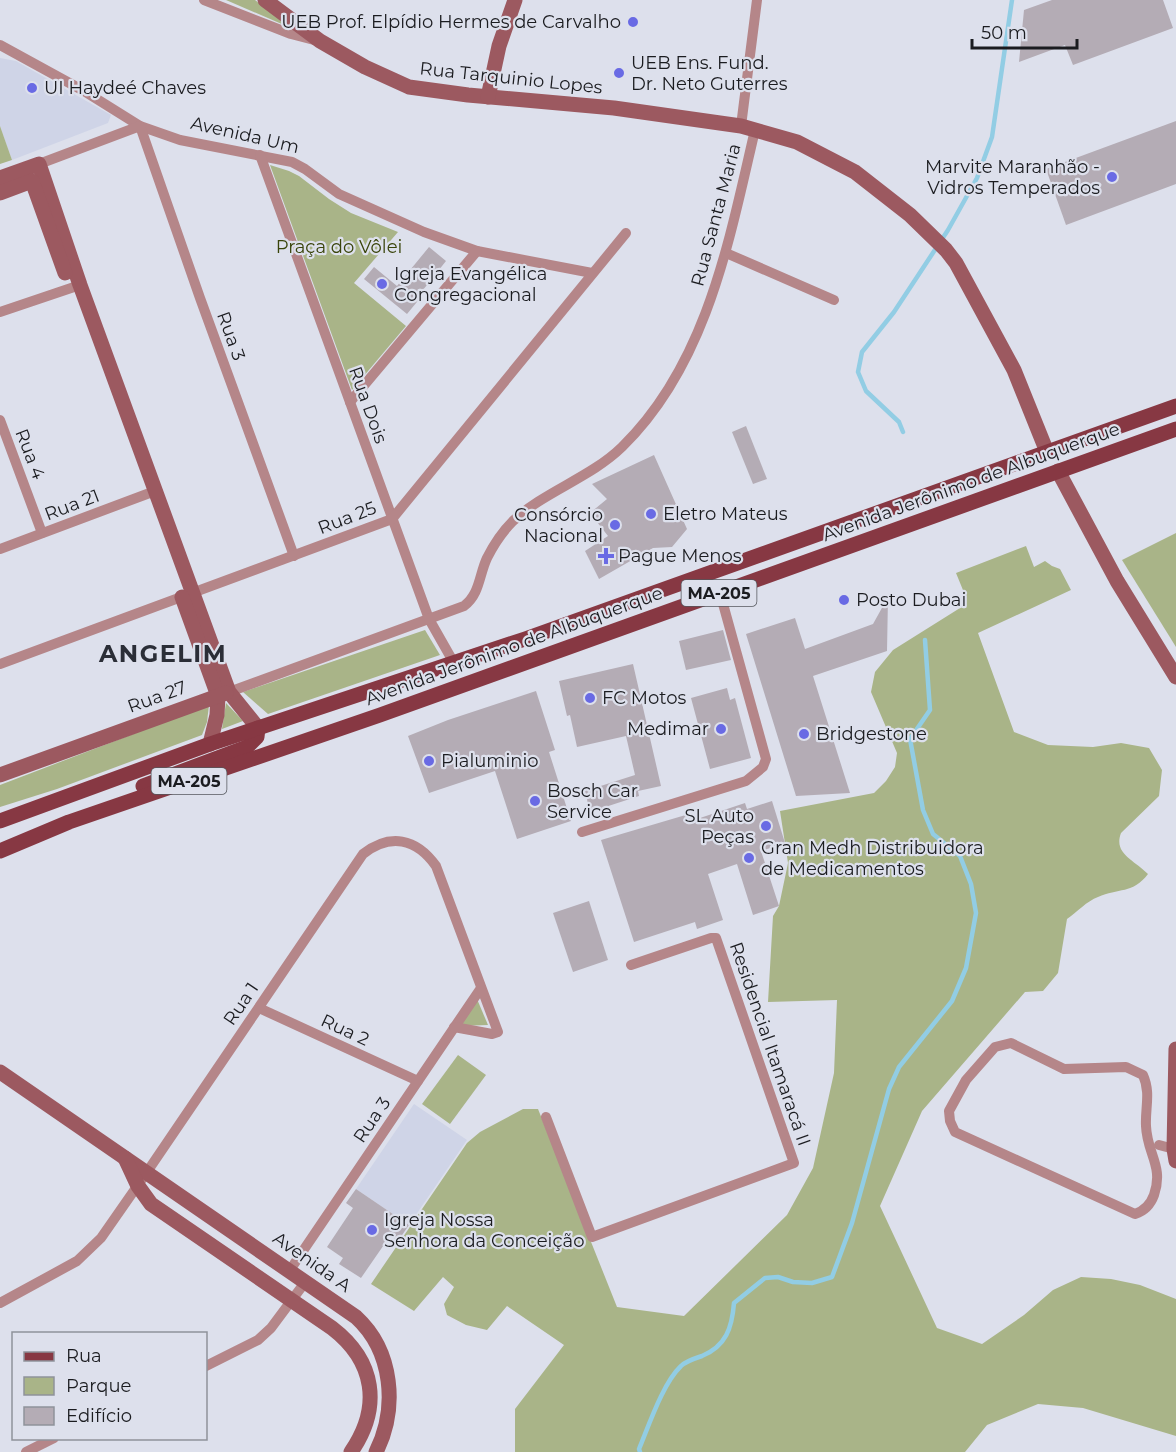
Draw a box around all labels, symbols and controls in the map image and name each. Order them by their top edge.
place label: UEB Prof. Elpídio Hermes de Carvalho [281,11,621,33]
scale bar [972,12,1077,50]
marker: UEB Prof. Elpídio Hermes de Carvalho [626,15,640,29]
text: 50 m [981,22,1027,44]
place label: UEB Ens. Fund. Dr. Neto Guterres [631,52,788,95]
street label: Rua Tarquinio Lopes [419,57,604,99]
marker: UEB Ens. Fund. Dr. Neto Guterres [612,66,626,80]
place label: UI Haydeé Chaves [44,77,206,99]
marker: UI Haydeé Chaves [25,81,39,95]
street label: Avenida Um [189,112,301,158]
street label: Rua Santa Maria [686,141,746,289]
place label: Marvite Maranhão - Vidros Temperados [925,156,1100,199]
marker: Marvite Maranhão - Vidros Temperados [1105,170,1119,184]
park label: Praça do Vôlei [276,236,402,258]
place label: Igreja Evangélica Congregacional [394,263,547,306]
marker: Igreja Evangélica Congregacional [375,277,389,291]
street label: Rua 3 [212,308,250,364]
street label: Rua Dois [344,364,392,447]
street label: Avenida Jerônimo de Albuquerque [819,418,1123,546]
street label: Rua 4 [10,426,50,482]
street label: Rua 21 [41,484,103,526]
street label: Rua 25 [315,497,379,539]
place label: Eletro Mateus [663,503,788,525]
place label: Consórcio Nacional [514,504,603,547]
marker: Eletro Mateus [644,507,658,521]
marker: Consórcio Nacional [608,518,622,532]
place label: Pague Menos [618,545,742,567]
marker: Pague Menos [599,549,613,563]
road number: MA-205 [682,580,756,606]
street label: Avenida Jerônimo de Albuquerque [362,582,666,710]
place label: Posto Dubai [856,589,966,611]
marker: Posto Dubai [837,593,851,607]
district label: ANGELIM [98,639,227,668]
street label: Rua 27 [124,676,190,718]
place label: FC Motos [602,687,686,709]
marker: FC Motos [583,691,597,705]
place label: Medimar [627,718,709,740]
marker: Medimar [714,722,728,736]
place label: Bridgestone [816,723,927,745]
marker: Bridgestone [797,727,811,741]
place label: Pialuminio [441,750,539,772]
marker: Pialuminio [422,754,436,768]
road number: MA-205 [152,768,226,794]
place label: Bosch Car Service [547,780,638,823]
marker: Bosch Car Service [528,794,542,808]
place label: SL Auto Peças [685,805,754,848]
marker: SL Auto Peças [759,819,773,833]
place label: Gran Medh Distribuidora de Medicamentos [761,837,984,880]
marker: Gran Medh Distribuidora de Medicamentos [742,851,756,865]
street label: Residencial Itamaracá II [725,939,815,1149]
street label: Rua 1 [219,978,263,1030]
street label: Rua 2 [317,1009,373,1051]
street label: Rua 3 [349,1093,395,1147]
place label: Igreja Nossa Senhora da Conceição [384,1209,584,1252]
marker: Igreja Nossa Senhora da Conceição [365,1223,379,1237]
street label: Avenida A [269,1227,355,1297]
legend [12,1332,207,1440]
text: Rua [66,1345,102,1367]
text: Parque [66,1375,132,1397]
text: Edifício [66,1405,132,1427]

